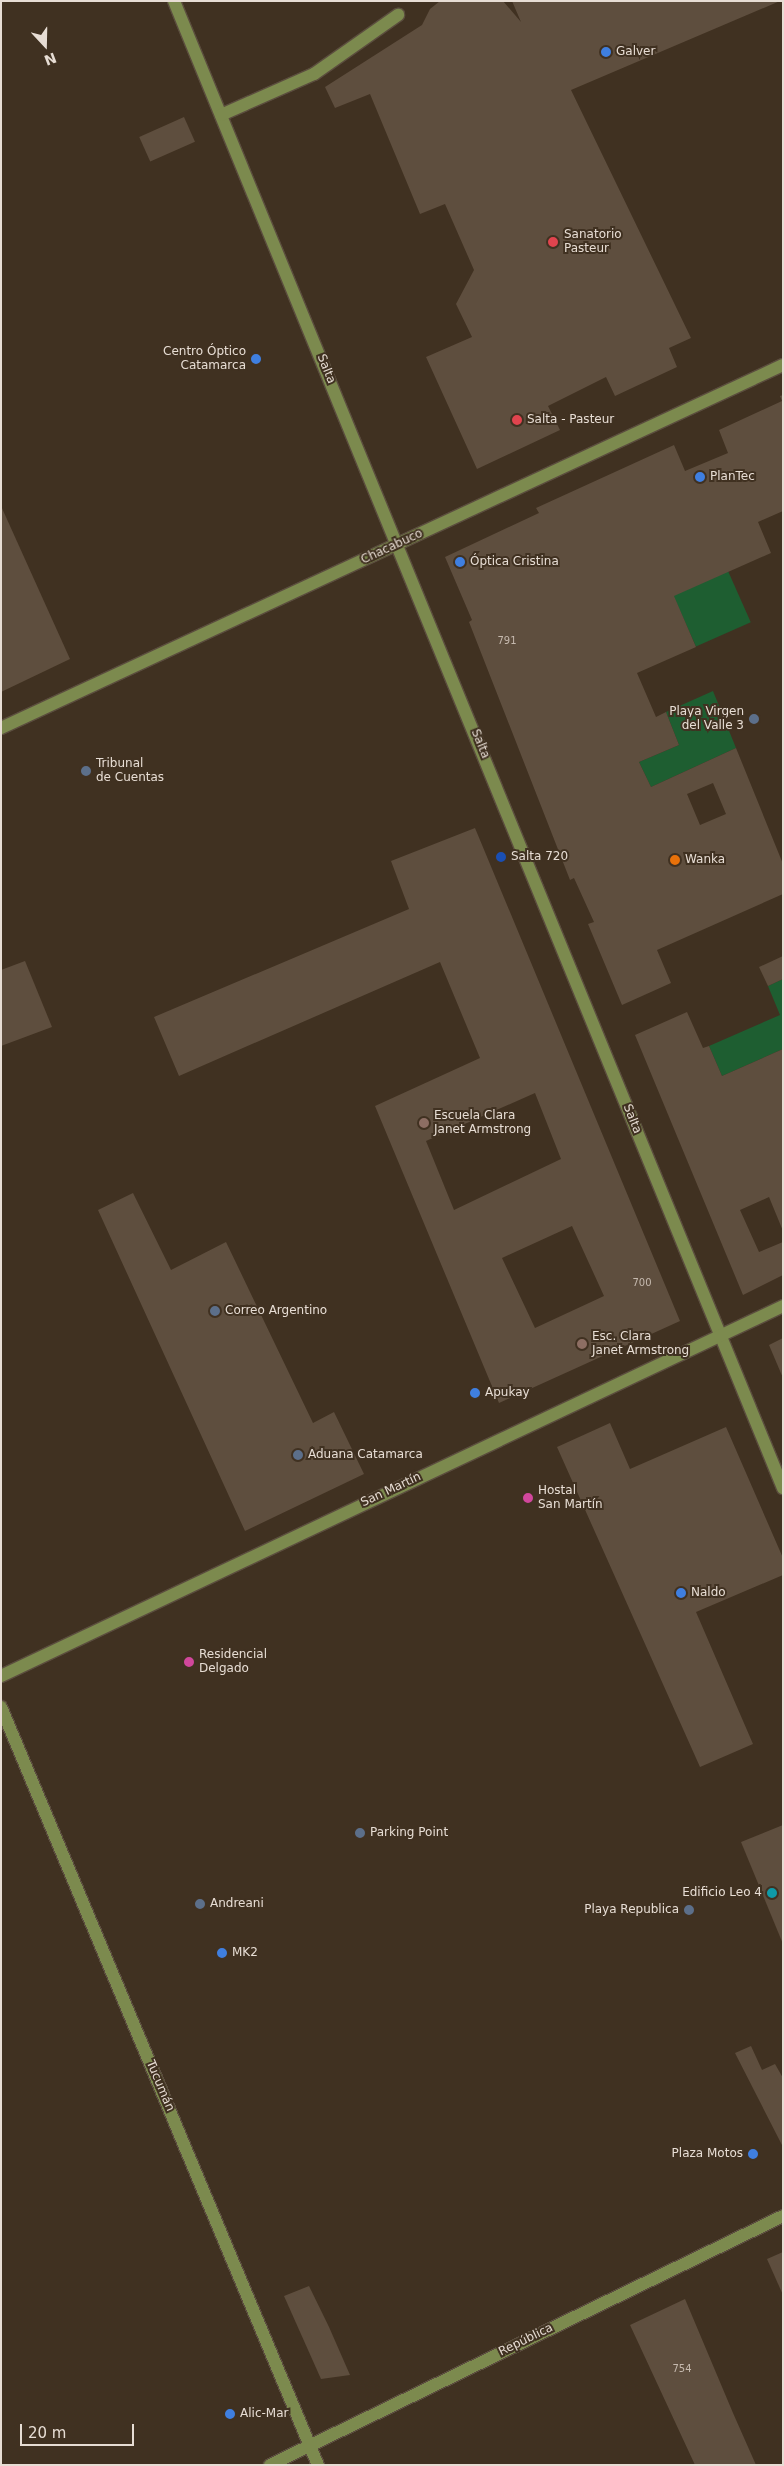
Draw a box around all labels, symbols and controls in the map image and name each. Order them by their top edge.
north arrow [20,20,70,70]
place label: Galver [616,45,655,59]
marker: Galver [600,46,612,58]
text: N [42,49,59,69]
place label: Sanatorio Pasteur [564,228,622,256]
marker: Sanatorio Pasteur [546,235,560,249]
place label: Centro Óptico Catamarca [163,345,246,373]
street label: Salta [314,352,338,386]
marker: Centro Óptico Catamarca [250,353,262,365]
place label: Salta - Pasteur [527,413,614,427]
marker: Salta - Pasteur [511,414,523,426]
place label: PlanTec [710,470,755,484]
marker: PlanTec [694,471,706,483]
street label: Chacabuco [359,526,425,568]
place label: Óptica Cristina [470,555,559,569]
marker: Óptica Cristina [454,556,466,568]
house number: 791 [497,635,517,647]
place label: Playa Virgen del Valle 3 [669,705,744,733]
marker: Playa Virgen del Valle 3 [748,713,760,725]
street label: Salta [468,727,492,761]
place label: Tribunal de Cuentas [96,757,164,785]
marker: Tribunal de Cuentas [80,765,92,777]
place label: Salta 720 [511,850,568,864]
marker: Salta 720 [495,851,507,863]
place label: Wanka [685,853,725,867]
marker: Wanka [669,854,681,866]
street label: Salta [620,1102,644,1136]
place label: Escuela Clara Janet Armstrong [434,1109,531,1137]
marker: Escuela Clara Janet Armstrong [418,1117,430,1129]
house number: 700 [632,1277,652,1289]
place label: Correo Argentino [225,1304,327,1318]
marker: Correo Argentino [209,1305,221,1317]
place label: Esc. Clara Janet Armstrong [592,1330,689,1358]
marker: Esc. Clara Janet Armstrong [576,1338,588,1350]
place label: Apukay [485,1386,530,1400]
marker: Apukay [469,1387,481,1399]
place label: Aduana Catamarca [308,1448,423,1462]
marker: Aduana Catamarca [292,1449,304,1461]
street label: San Martín [359,1470,423,1510]
place label: Hostal San Martín [538,1484,603,1512]
marker: Hostal San Martín [522,1492,534,1504]
place label: Naldo [691,1586,726,1600]
marker: Naldo [675,1587,687,1599]
place label: Residencial Delgado [199,1648,267,1676]
marker: Residencial Delgado [183,1656,195,1668]
place label: Parking Point [370,1826,448,1840]
marker: Parking Point [354,1827,366,1839]
place label: Edificio Leo 4 [682,1886,762,1900]
marker: Edificio Leo 4 [766,1887,778,1899]
place label: Andreani [210,1897,264,1911]
marker: Andreani [194,1898,206,1910]
place label: Playa Republica [584,1903,679,1917]
marker: Playa Republica [683,1904,695,1916]
place label: MK2 [232,1946,258,1960]
marker: MK2 [216,1947,228,1959]
street label: Tucumán [143,2058,177,2114]
place label: Plaza Motos [672,2147,743,2161]
marker: Plaza Motos [747,2148,759,2160]
street label: República [496,2321,556,2359]
house number: 754 [672,2363,692,2375]
place label: Alic-Mar [240,2407,288,2421]
marker: Alic-Mar [224,2408,236,2420]
scale bar [22,2414,136,2446]
text: 20 m [28,2424,66,2442]

